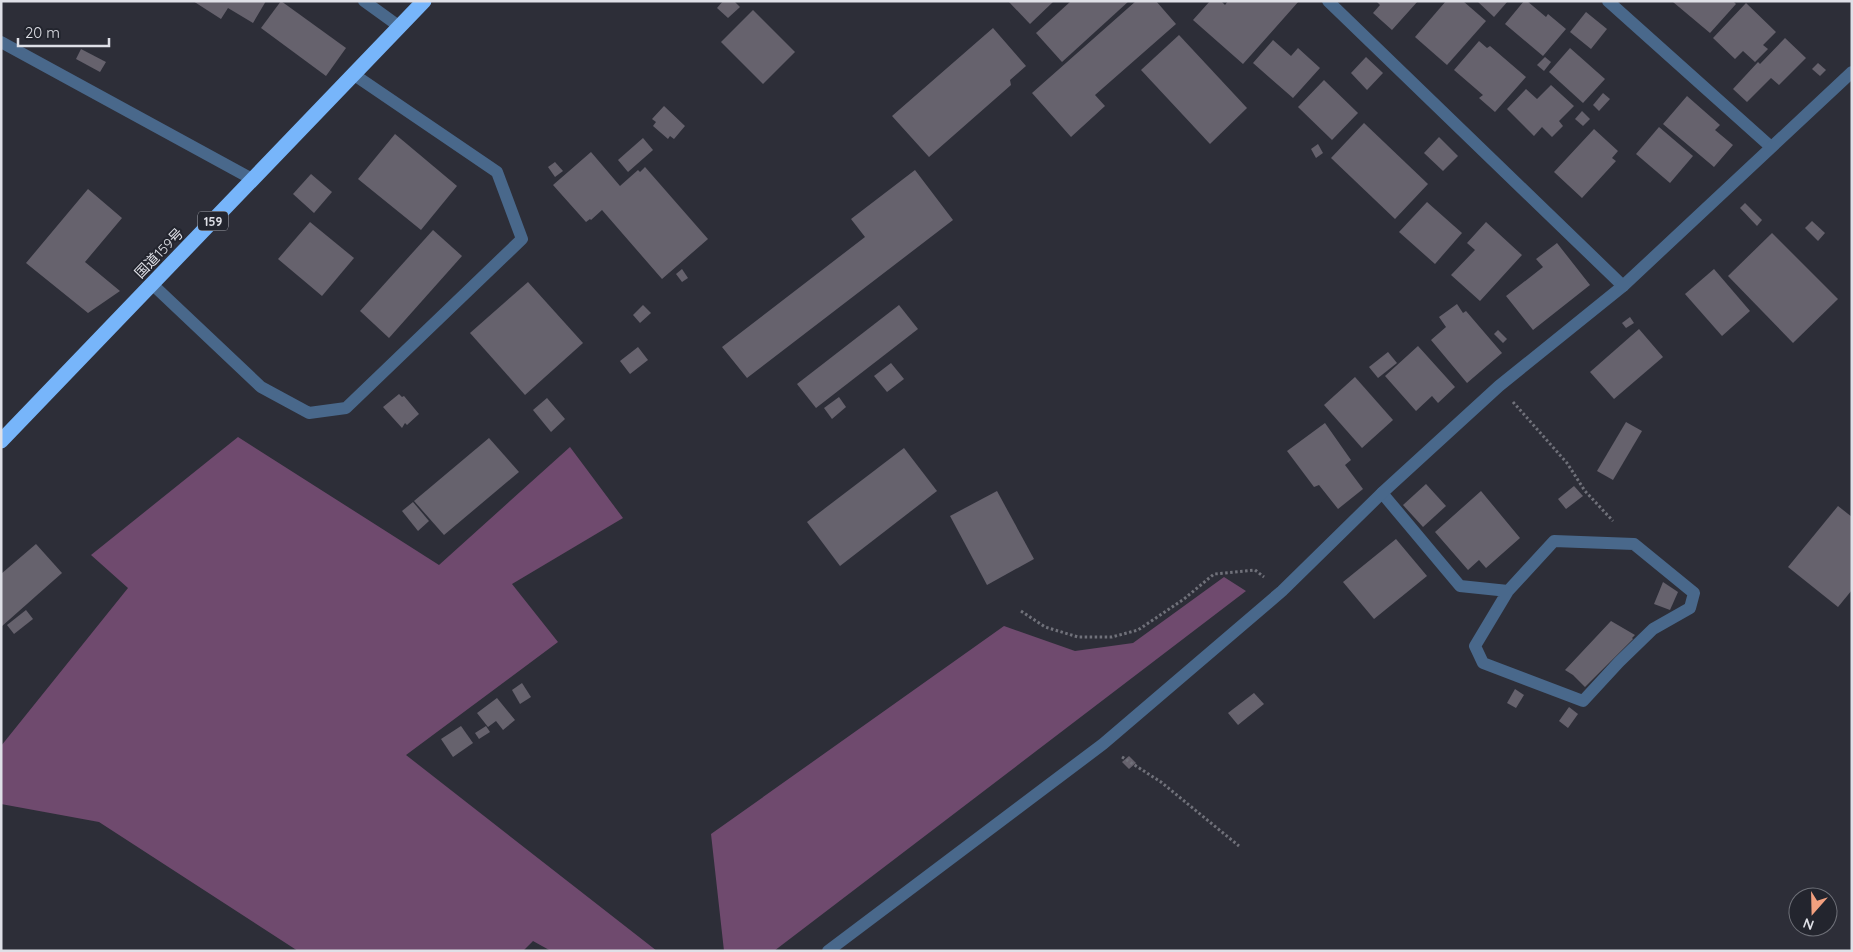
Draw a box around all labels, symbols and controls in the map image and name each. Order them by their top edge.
scale bar [18,15,109,47]
text: 20 m [25,23,60,42]
road number: 159 [198,212,228,230]
street label: 国道159号 [131,224,187,282]
north arrow [1788,887,1838,937]
text: N [1801,914,1816,934]

